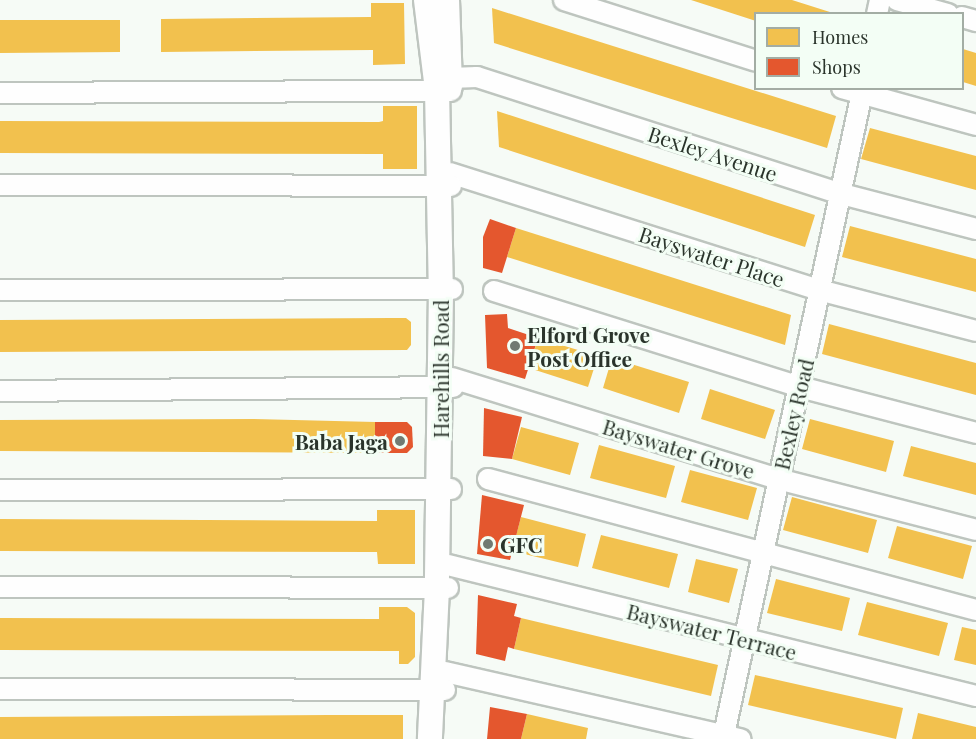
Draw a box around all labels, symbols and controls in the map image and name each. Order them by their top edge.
legend [754,12,964,90]
text: Homes [812,25,868,49]
text: Shops [812,55,861,79]
street label: Bexley Avenue [645,120,781,186]
street label: Bayswater Place [636,221,788,291]
street label: Harehills Road [427,300,453,438]
place label: Elford Grove Post Office [527,321,650,371]
marker: Elford Grove Post Office [508,339,522,353]
street label: Bexley Road [768,356,818,472]
street label: Bayswater Grove [600,413,758,483]
place label: Baba Jaga [295,428,388,454]
marker: Baba Jaga [393,434,407,448]
place label: GFC [500,531,543,557]
marker: GFC [481,537,495,551]
street label: Bayswater Terrace [624,598,800,664]

